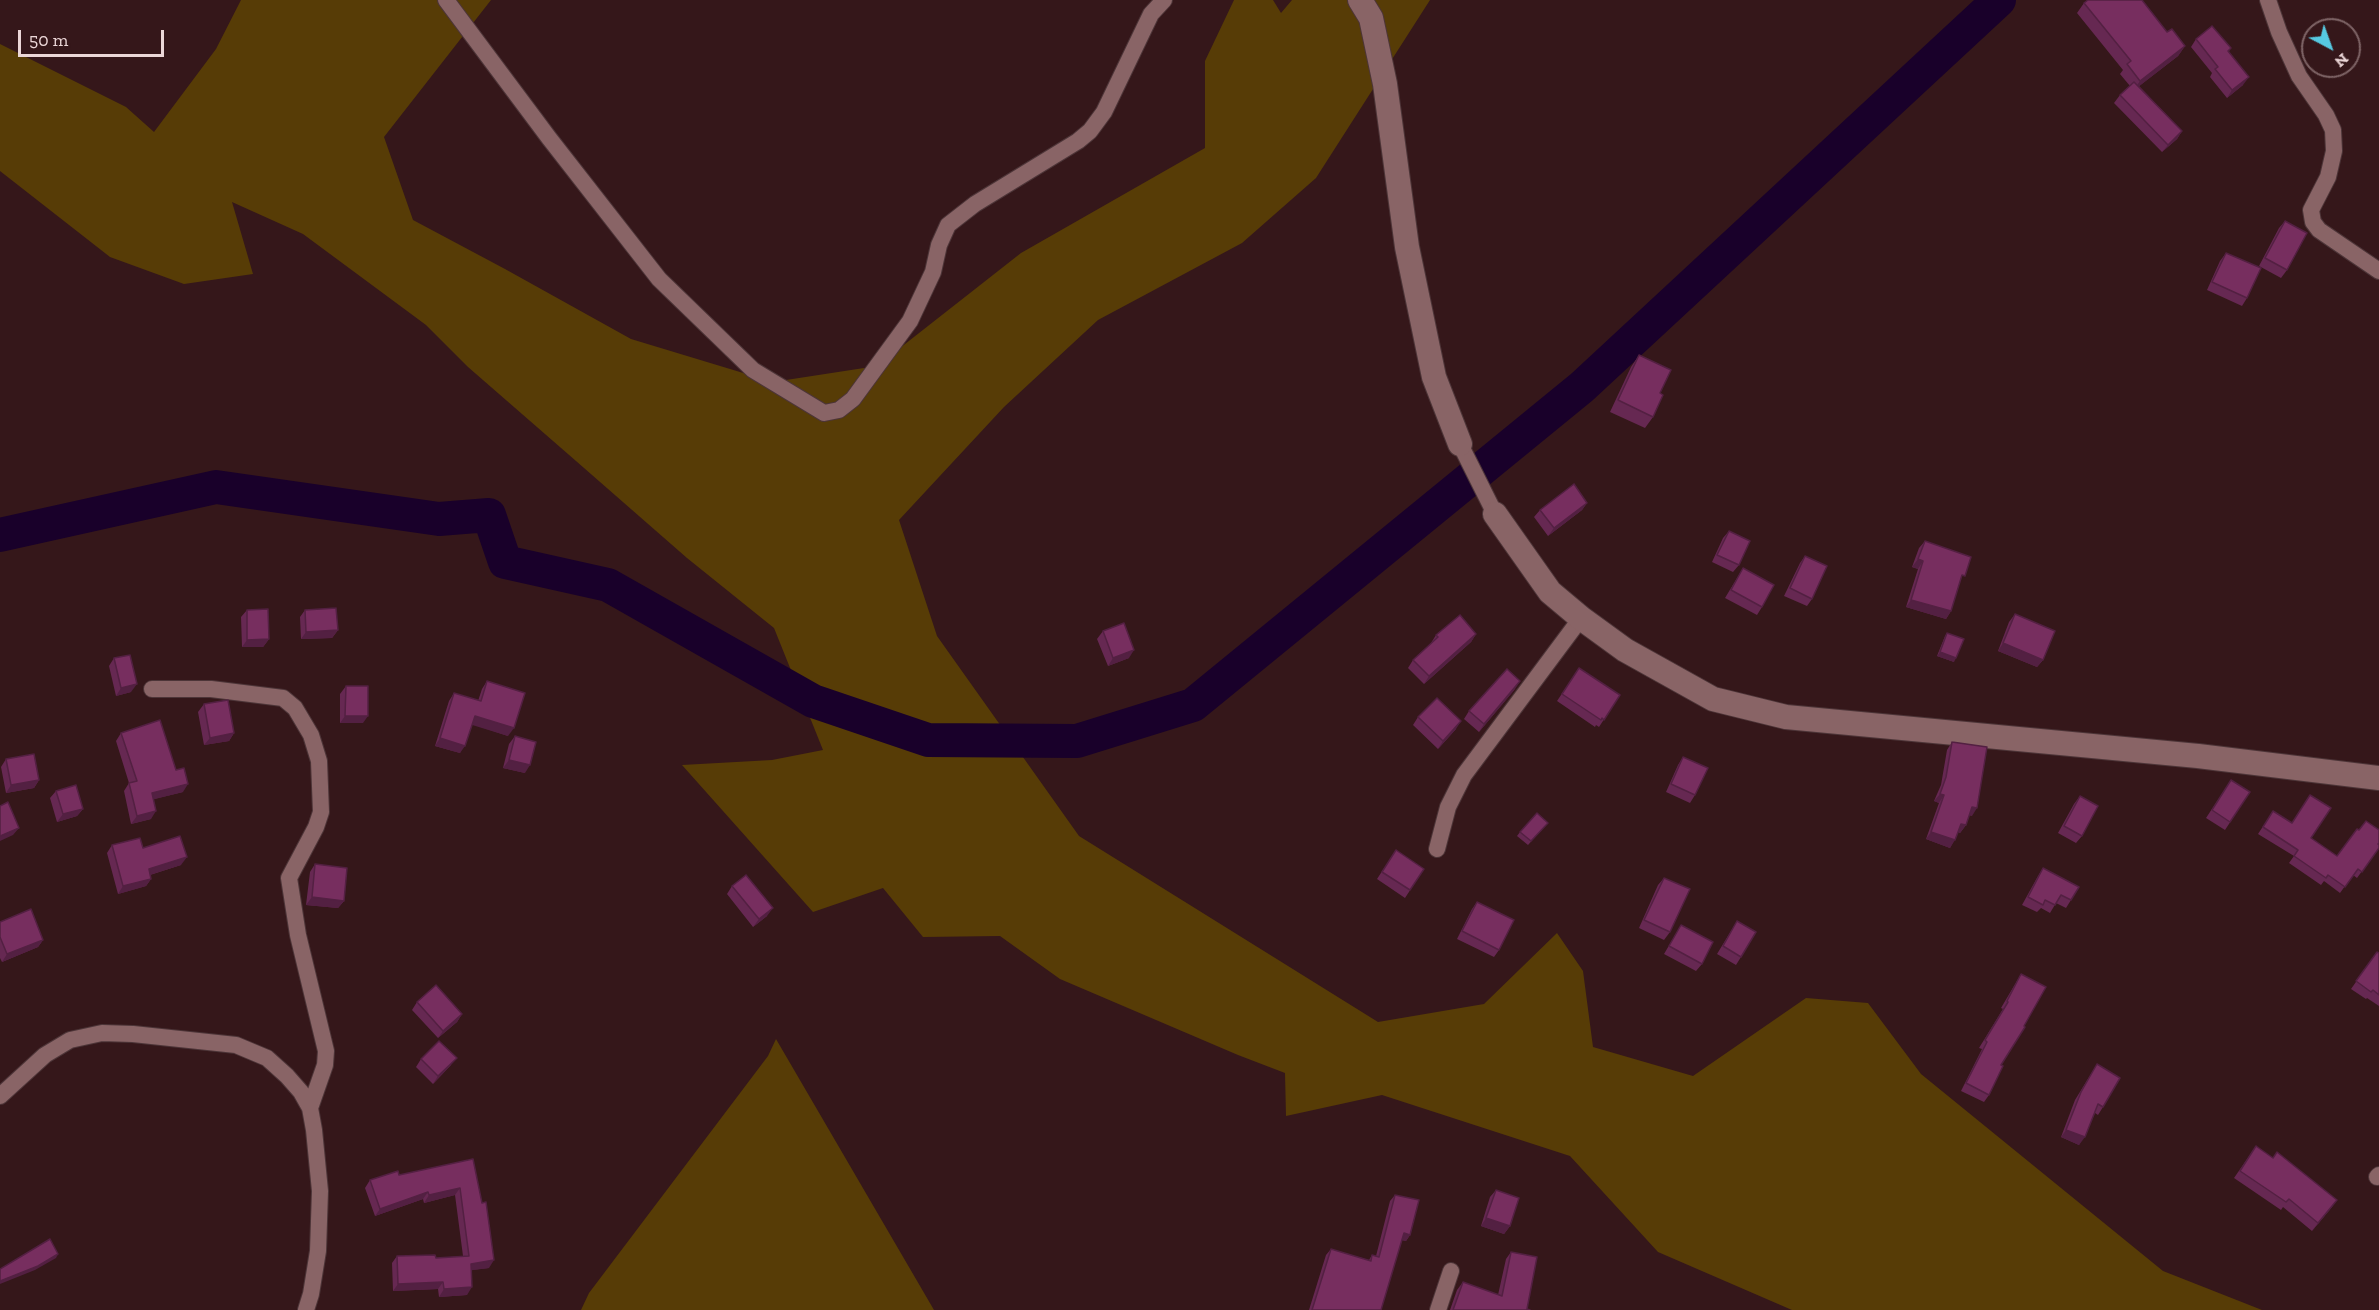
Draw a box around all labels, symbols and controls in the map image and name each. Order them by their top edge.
scale bar [21,18,166,56]
north arrow [2301,18,2361,78]
text: 50 m [29,29,68,51]
text: N [2331,49,2353,72]

